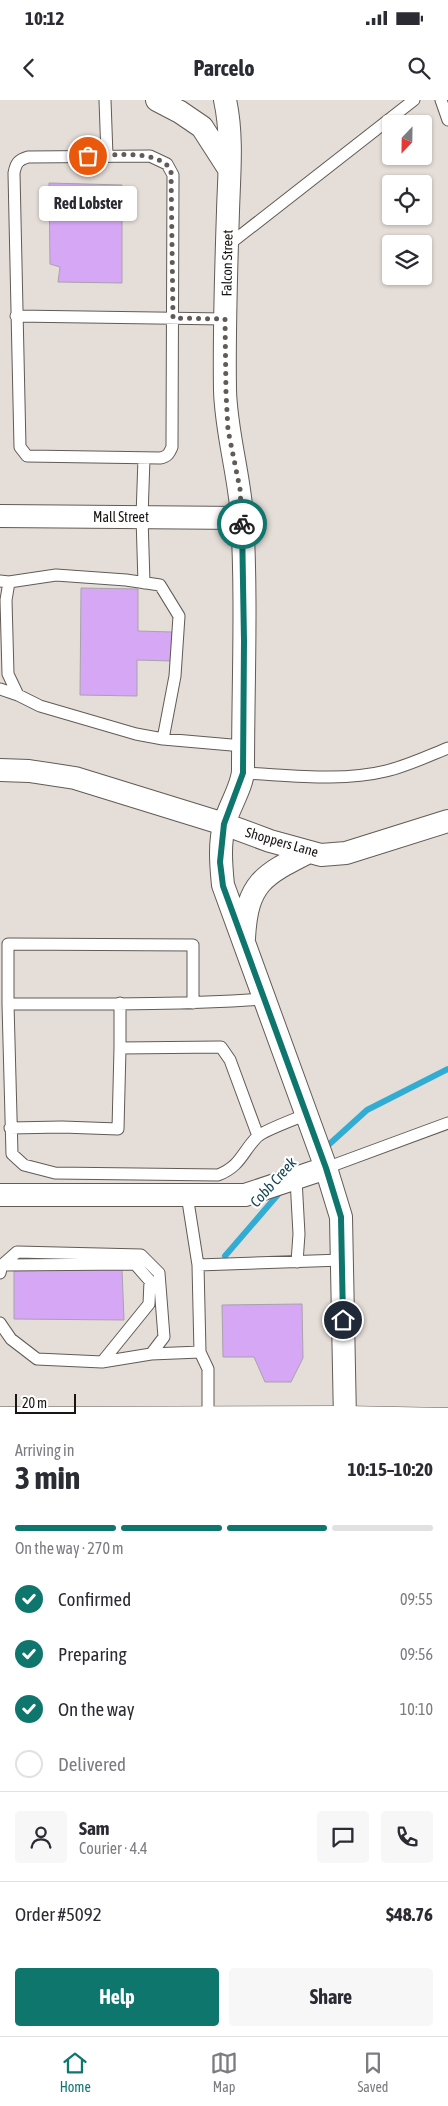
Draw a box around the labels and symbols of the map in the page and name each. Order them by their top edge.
north arrow [382,115,432,165]
pin [67,135,109,177]
callout: Red Lobster [39,186,137,221]
street label: Falcon Street [218,230,236,296]
courier [217,499,267,549]
street label: Mall Street [93,509,149,525]
street label: Shoppers Lane [244,824,320,860]
water label: Cobb Creek [246,1153,300,1210]
pin [322,1299,364,1341]
scale bar [15,1391,76,1414]

